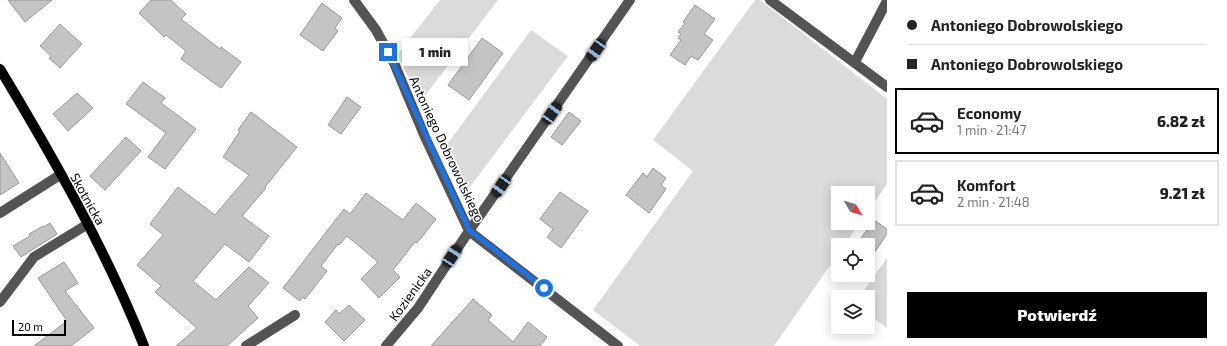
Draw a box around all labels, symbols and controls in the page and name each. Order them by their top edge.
text: Antoniego Dobrowolskiego [931,16,1123,34]
car [584,37,608,63]
callout: 1 min [402,38,468,66]
route end [379,43,397,61]
text: 1 min [419,44,451,60]
text: Antoniego Dobrowolskiego [931,55,1123,73]
street label: Antoniego Dobrowolskiego [406,74,488,224]
car [540,100,564,126]
icon: car [909,103,945,139]
text: Economy [957,104,1022,122]
text: 6.82 zł [1157,112,1205,130]
text: 1 min · 21:47 [957,122,1026,138]
street label: Skotnicka [67,170,109,228]
car [489,173,513,199]
icon: car [909,175,945,211]
text: Komfort [957,176,1016,194]
text: 9.21 zł [1160,184,1205,202]
north arrow [831,186,875,230]
map controls [831,186,875,334]
text: 2 min · 21:48 [957,194,1030,210]
button: locate [831,238,875,282]
car [440,243,464,269]
street label: Kozienicka [385,264,435,324]
route start [535,279,553,297]
button: layers [831,290,875,334]
button: Potwierdź [907,292,1207,338]
scale bar [12,318,66,337]
text: 20 m [18,320,43,333]

